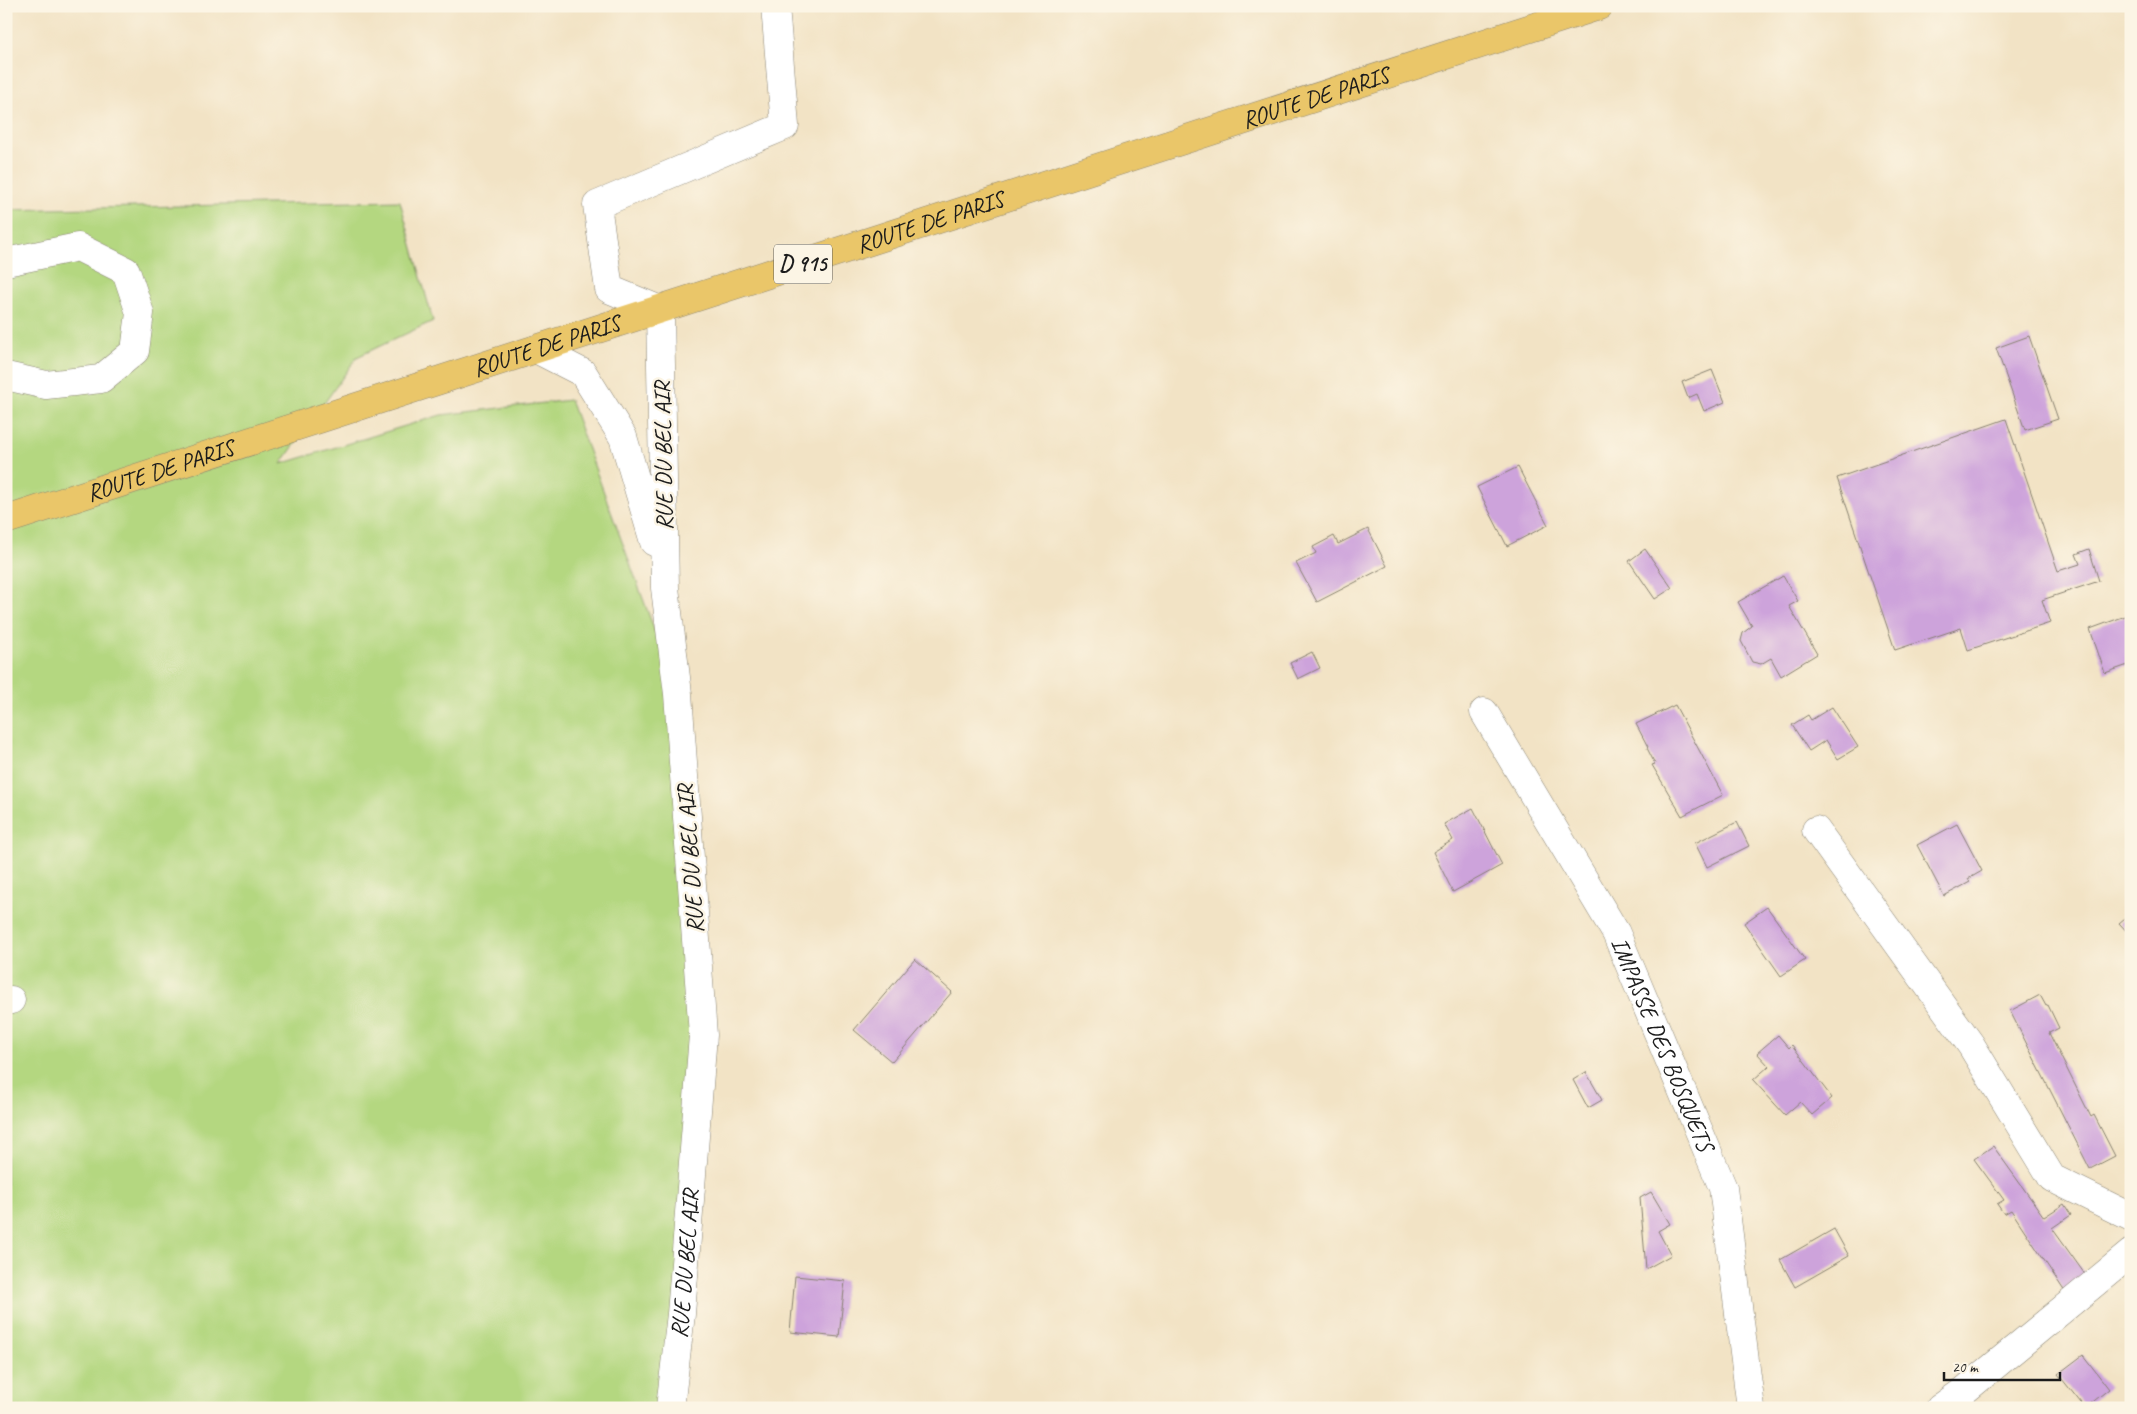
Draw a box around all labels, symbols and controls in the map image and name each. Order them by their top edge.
street label: ROUTE DE PARIS [1238,59,1396,135]
street label: ROUTE DE PARIS [853,183,1011,260]
road number: D 915 [774,244,832,284]
street label: ROUTE DE PARIS [469,307,627,383]
street label: RUE DU BEL AIR [647,379,679,531]
street label: ROUTE DE PARIS [83,431,241,508]
street label: RUE DU BEL AIR [670,782,710,934]
street label: IMPASSE DES BOSQUETS [1604,933,1722,1159]
street label: RUE DU BEL AIR [663,1186,706,1340]
scale bar [1944,1349,2061,1381]
text: 20 m [1952,1358,1979,1377]

